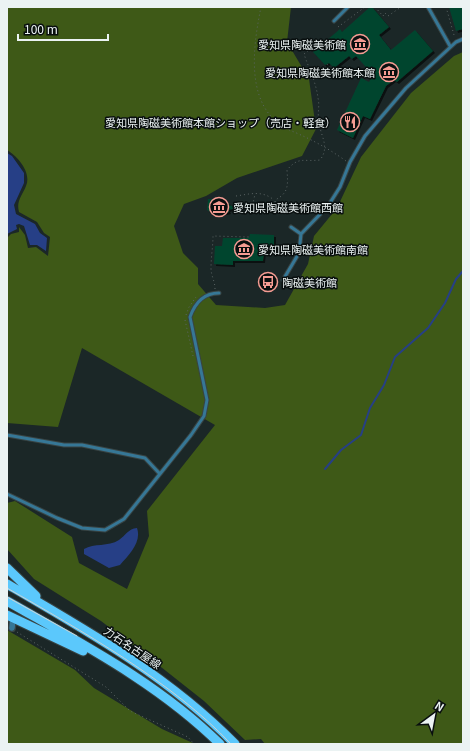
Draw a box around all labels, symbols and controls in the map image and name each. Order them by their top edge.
scale bar [18,16,108,42]
text: 100 m [24,20,58,37]
museum icon: 愛知県陶磁美術館 [349,33,371,55]
place label: 愛知県陶磁美術館 [258,36,346,52]
museum icon: 愛知県陶磁美術館本館 [378,61,400,83]
place label: 愛知県陶磁美術館本館 [265,64,375,80]
restaurant icon: 愛知県陶磁美術館本館ショップ（売店・軽食） [339,111,361,133]
place label: 愛知県陶磁美術館本館ショップ（売店・軽食） [105,114,336,130]
museum icon: 愛知県陶磁美術館西館 [208,196,230,218]
place label: 愛知県陶磁美術館西館 [233,199,343,215]
museum icon: 愛知県陶磁美術館南館 [233,238,255,260]
place label: 愛知県陶磁美術館南館 [258,241,368,257]
bus stop icon: 陶磁美術館 [257,271,279,293]
place label: 陶磁美術館 [282,274,337,290]
street label: 力石名古屋線 [101,622,165,672]
north arrow [414,695,454,735]
text: N [432,697,448,715]

